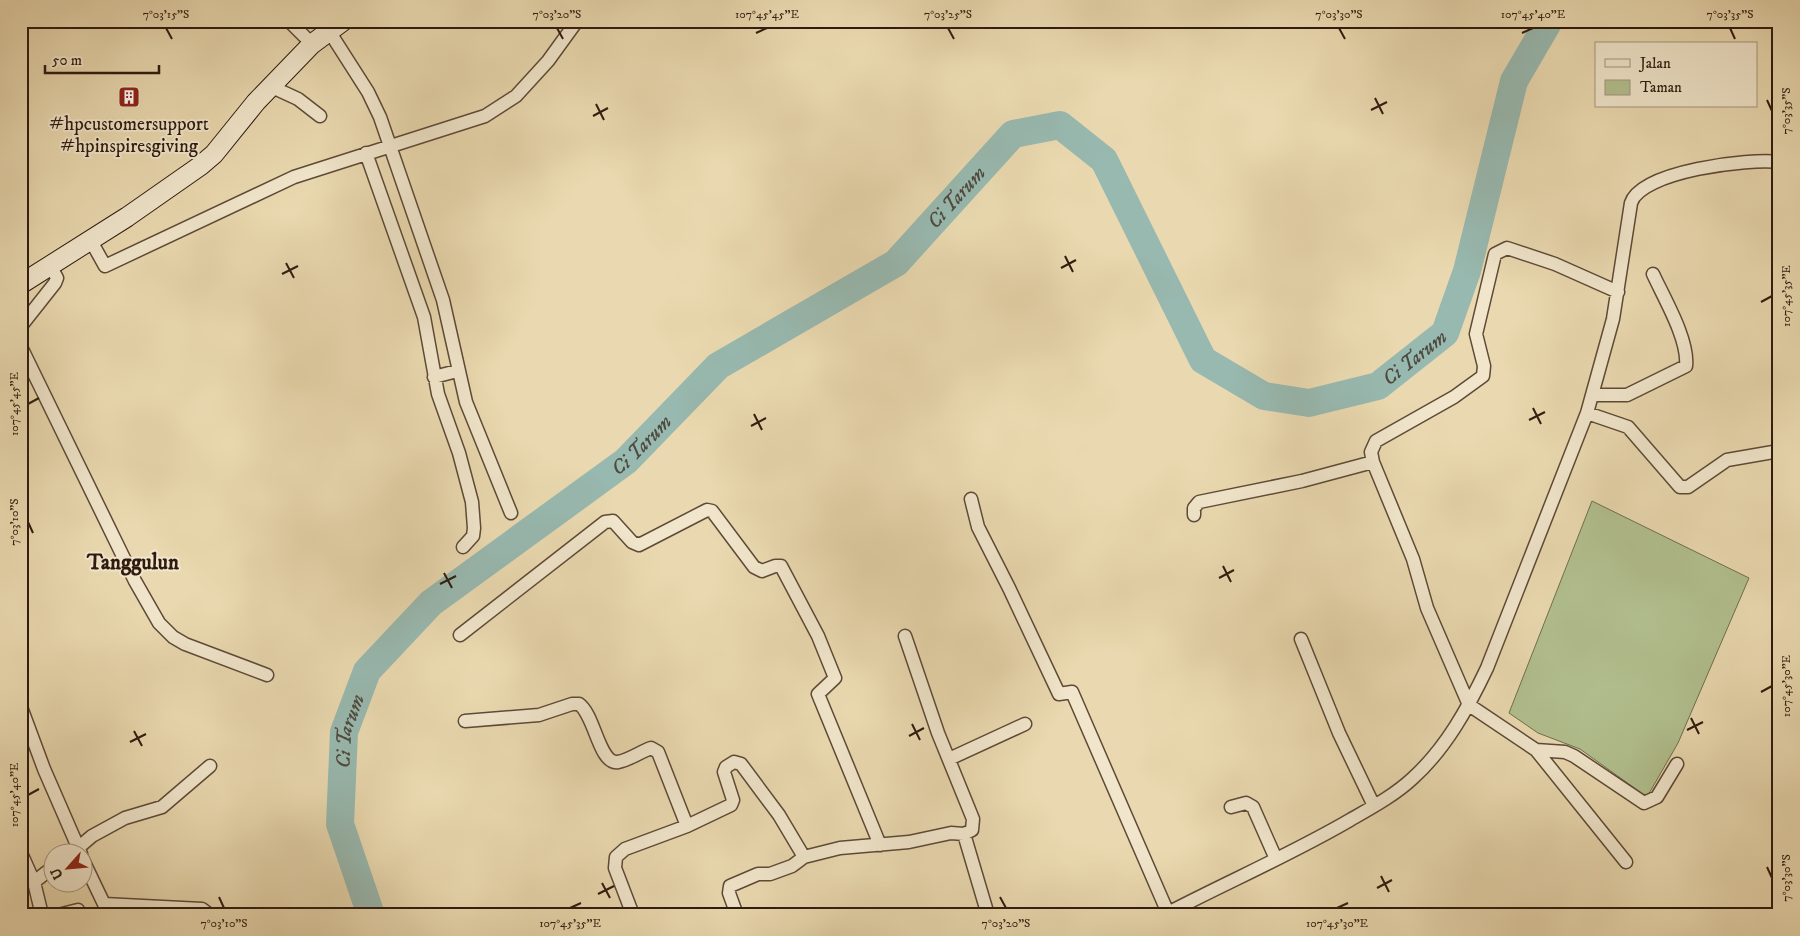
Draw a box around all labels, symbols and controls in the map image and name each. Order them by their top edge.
text: 7°03'15"S [143,7,189,22]
text: 7°03'20"S [533,7,581,22]
text: 107°45'45"E [735,7,800,22]
text: 7°03'25"S [924,7,972,22]
text: 7°03'30"S [1315,7,1363,22]
text: 107°45'40"E [1501,7,1566,22]
text: 7°03'35"S [1707,7,1753,22]
scale bar [45,42,159,74]
legend [1595,42,1758,108]
text: 50 m [52,51,82,70]
text: Jalan [1638,54,1671,73]
text: Taman [1640,78,1682,97]
building icon: #hpcustomersupport #hpinspiresgiving [117,85,141,109]
text: 7°03'35"S [1779,88,1794,134]
place label: #hpcustomersupport #hpinspiresgiving [49,113,209,158]
water label: Ci Tarum [922,162,992,235]
text: 107°45'35"E [1779,265,1794,327]
water label: Ci Tarum [1378,325,1453,392]
text: 107°45'45"E [7,371,22,436]
water label: Ci Tarum [607,410,678,482]
text: 7°03'10"S [7,498,22,546]
district label: Tanggulun [86,550,180,576]
text: 107°45'30"E [1779,654,1794,717]
water label: Ci Tarum [331,691,371,769]
text: 107°45'40"E [7,762,22,827]
north arrow [42,844,92,894]
text: 7°03'30"S [1779,854,1794,902]
text: U [47,864,68,882]
text: 7°03'10"S [200,916,248,931]
text: 107°45'35"E [539,916,601,931]
text: 7°03'20"S [982,916,1030,931]
text: 107°45'30"E [1306,916,1369,931]

